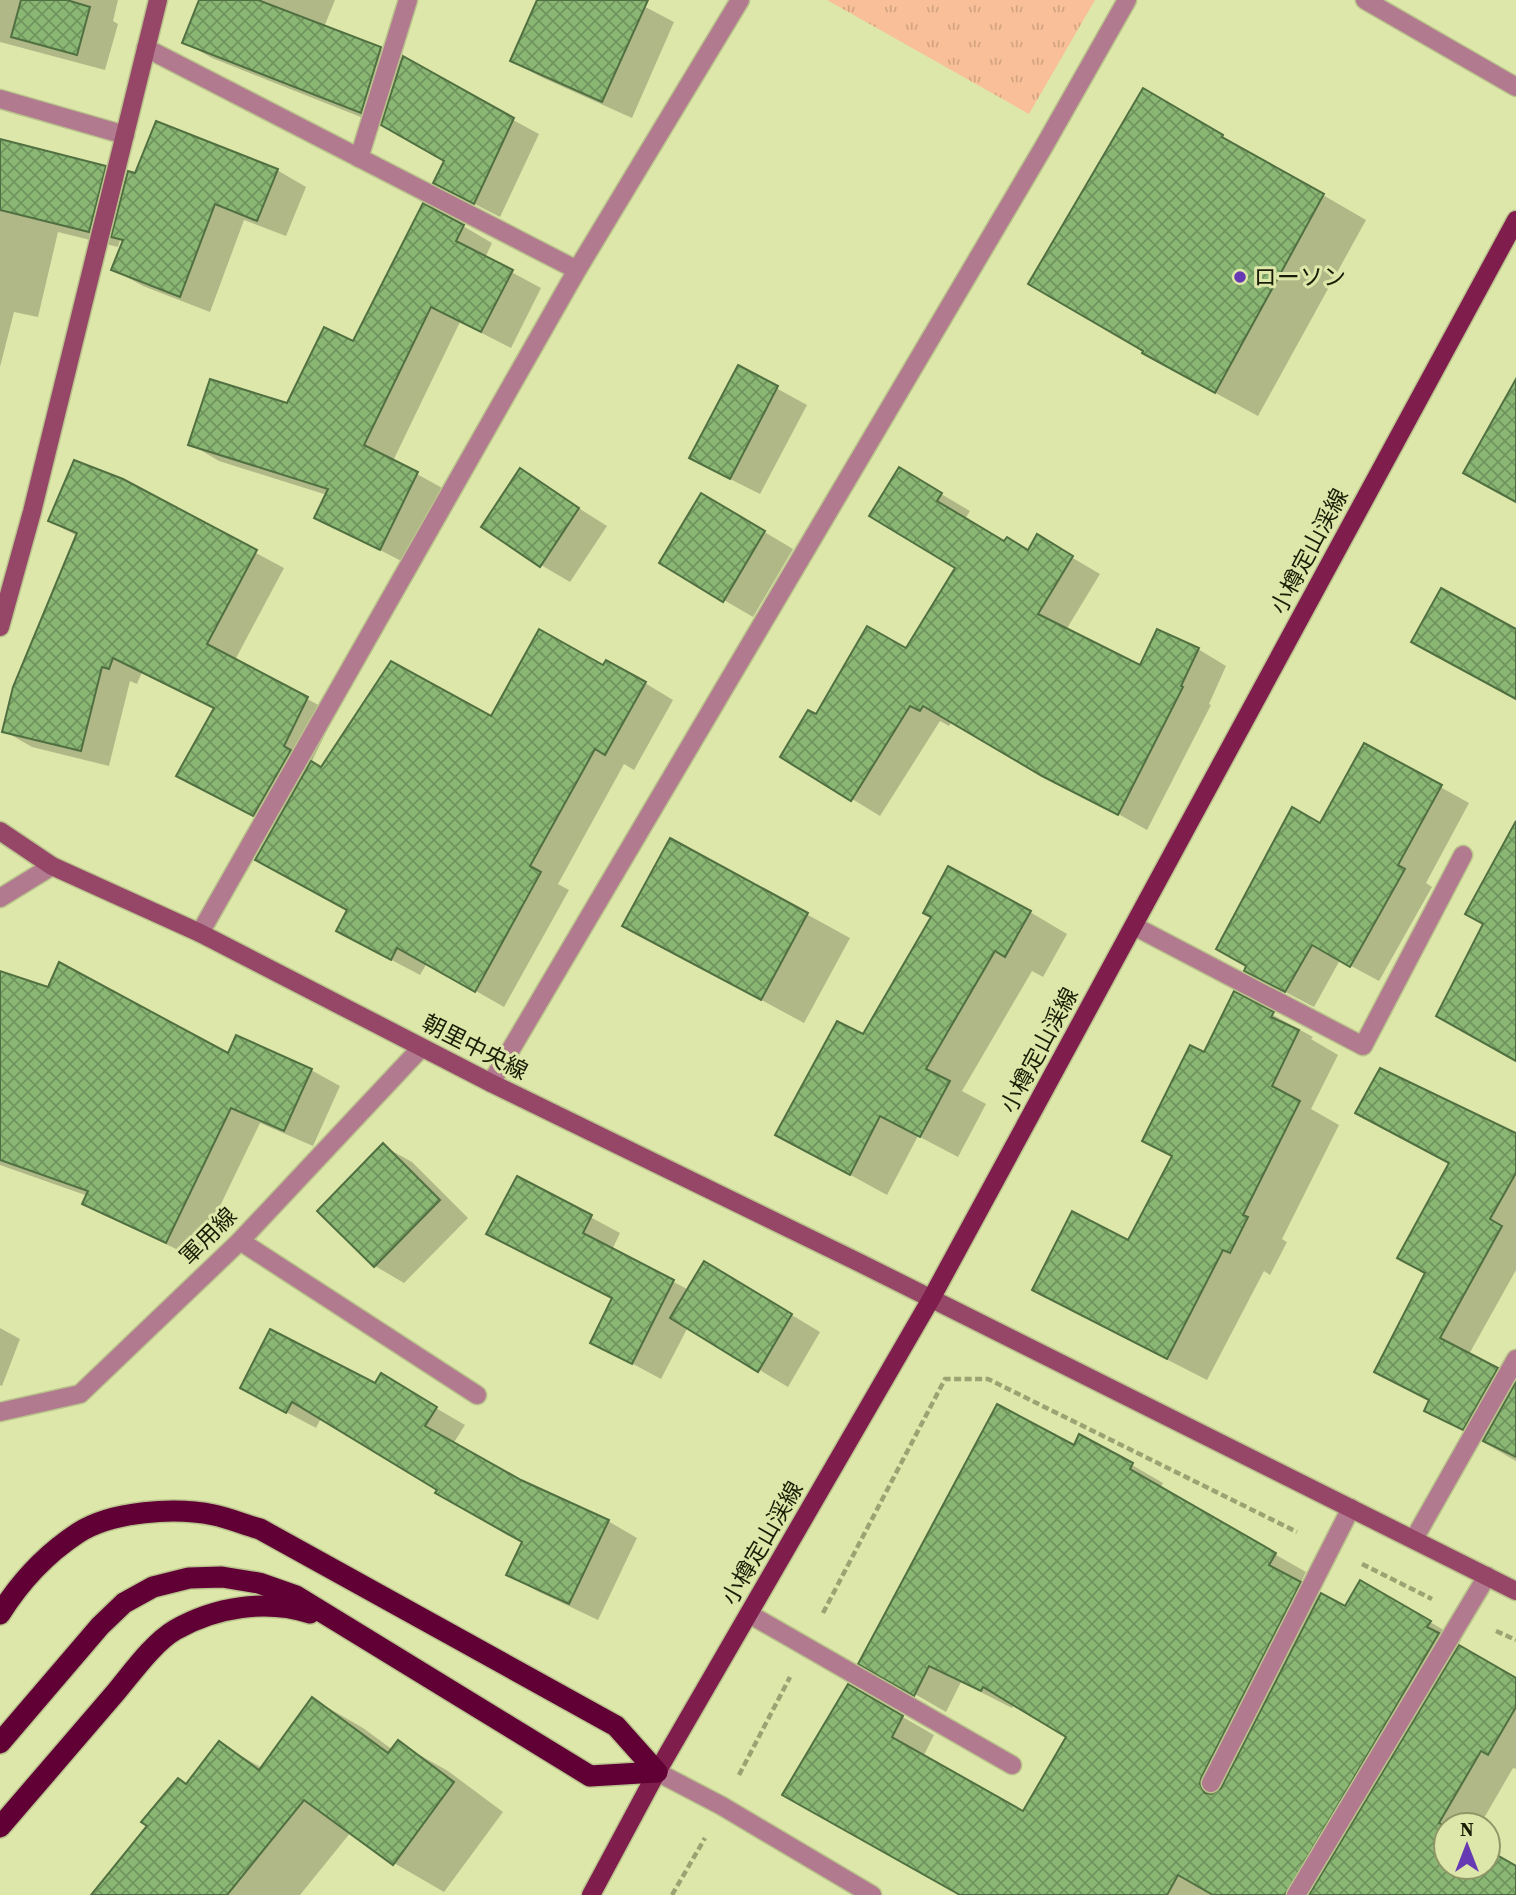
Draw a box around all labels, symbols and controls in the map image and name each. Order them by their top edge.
place label: ローソン [1254,261,1346,293]
marker: ローソン [1232,269,1248,285]
street label: 小樽定山渓線 [1262,483,1356,619]
street label: 小樽定山渓線 [992,982,1086,1118]
street label: 朝里中央線 [417,1007,533,1087]
street label: 軍用線 [172,1200,244,1272]
street label: 小樽定山渓線 [714,1475,810,1611]
north arrow [1432,1811,1502,1881]
text: N [1460,1816,1474,1842]

